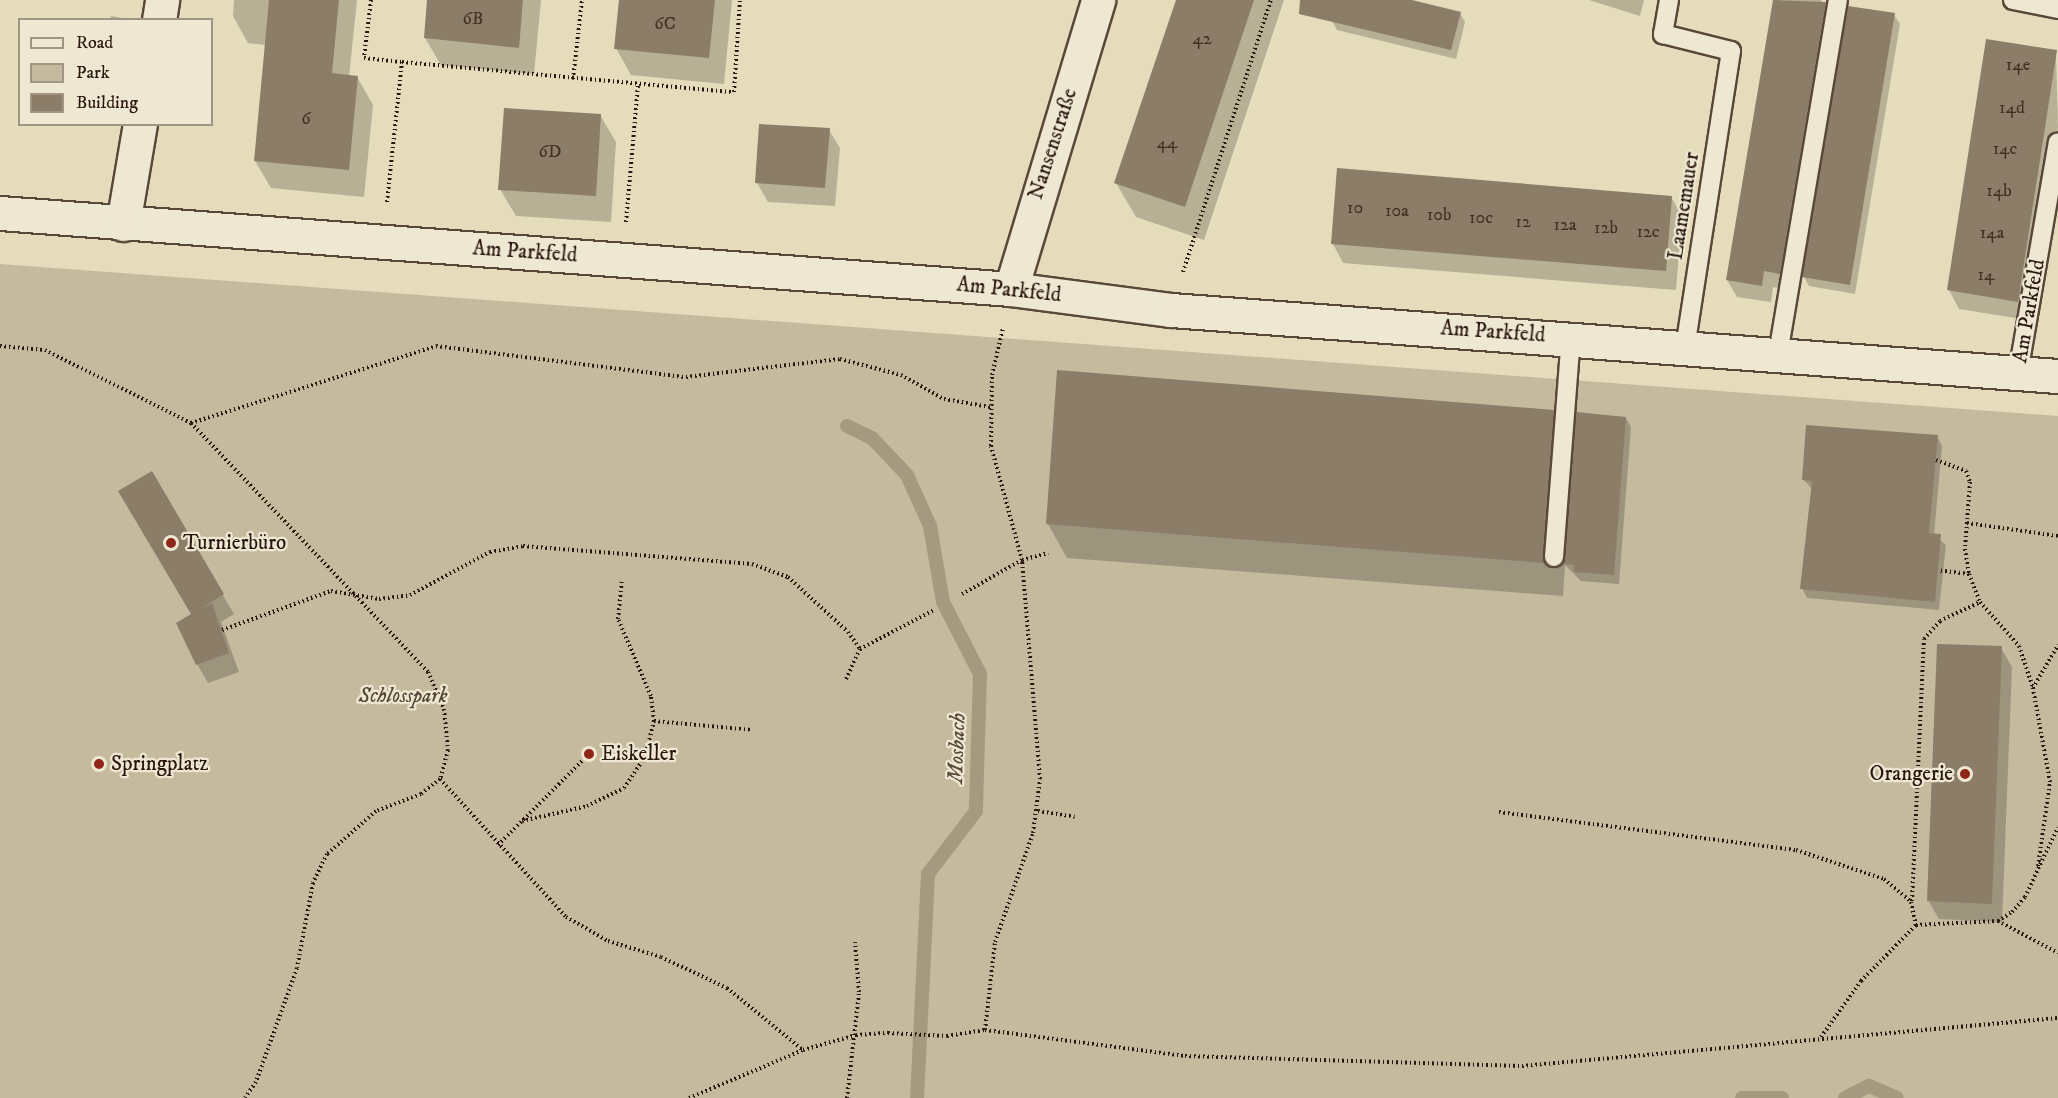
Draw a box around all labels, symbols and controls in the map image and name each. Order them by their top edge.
house number: 6B [463,8,483,30]
house number: 6C [654,13,676,35]
legend [18,18,213,126]
house number: 42 [1192,28,1212,50]
text: Road [76,32,113,54]
house number: 14e [2006,54,2030,76]
text: Park [76,62,110,84]
street label: Nansenstraße [1023,85,1083,203]
text: Building [76,92,138,114]
house number: 14d [1999,97,2025,119]
house number: 6 [301,108,311,130]
house number: 44 [1157,132,1177,154]
house number: 14c [1993,138,2017,160]
house number: 6D [539,141,561,163]
street label: Laamemauer [1663,150,1705,262]
house number: 14b [1986,180,2012,202]
house number: 10 [1347,197,1363,219]
house number: 10a [1385,200,1409,222]
house number: 10b [1427,204,1451,226]
house number: 10c [1469,207,1493,229]
house number: 12 [1515,211,1531,233]
house number: 12a [1553,214,1577,236]
house number: 12b [1594,217,1618,239]
house number: 12c [1636,221,1660,243]
house number: 14a [1980,222,2004,244]
street label: Am Parkfeld [472,236,578,268]
street label: Am Parkfeld [2007,257,2051,365]
house number: 14 [1978,264,1994,286]
street label: Am Parkfeld [955,272,1063,308]
street label: Am Parkfeld [1440,316,1546,348]
place label: Turnierbüro [183,530,286,556]
marker: Turnierbüro [164,536,178,550]
park label: Schlosspark [359,683,447,709]
water label: Mosbach [943,712,971,784]
place label: Eiskeller [601,741,676,767]
marker: Eiskeller [582,747,596,761]
place label: Springplatz [111,751,208,777]
marker: Springplatz [92,757,106,771]
place label: Orangerie [1870,761,1953,787]
marker: Orangerie [1958,767,1972,781]

